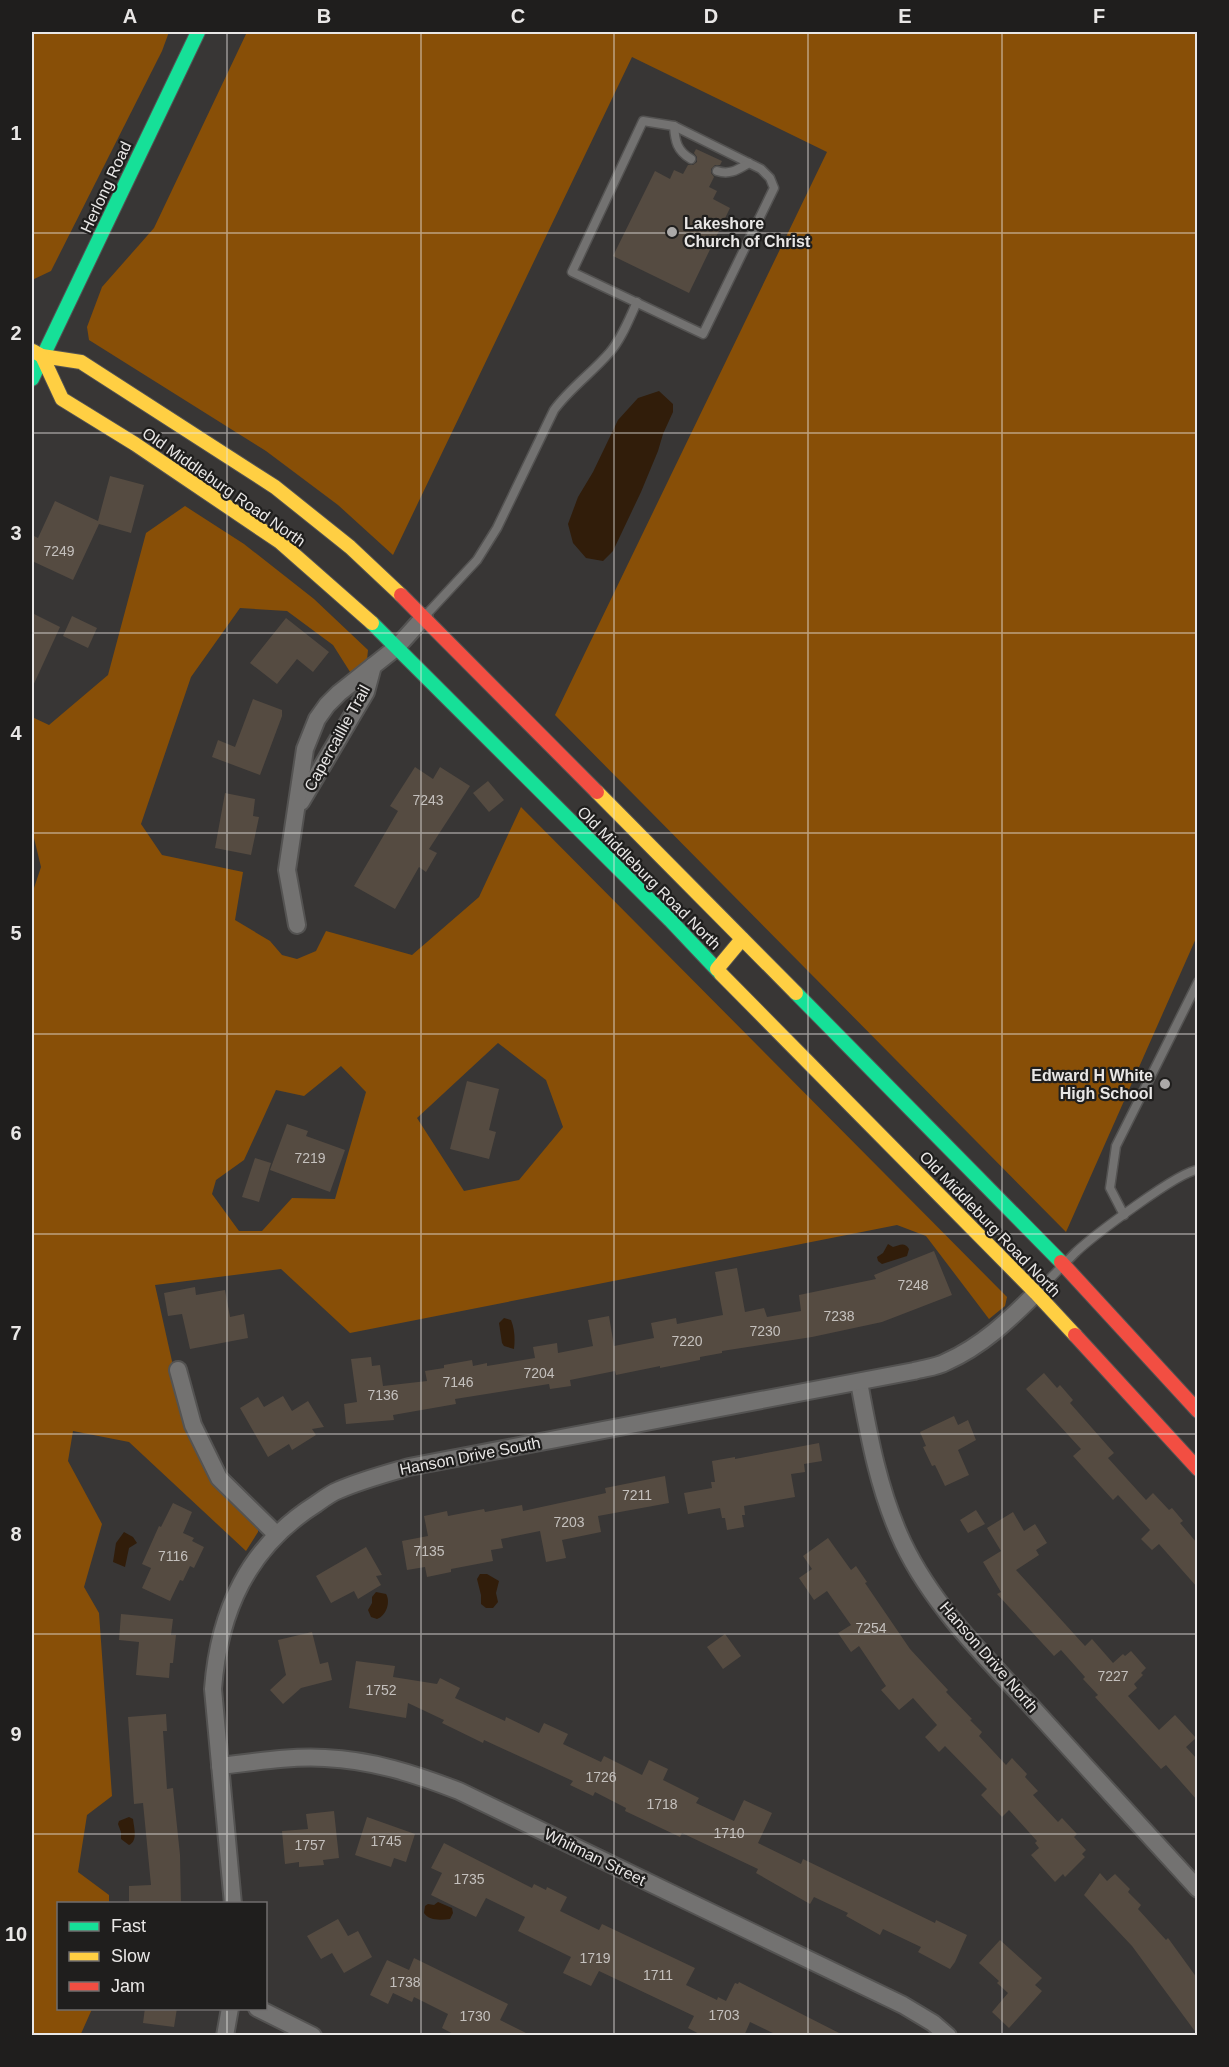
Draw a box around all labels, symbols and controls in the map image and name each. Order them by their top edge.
text: A [123,5,137,27]
text: B [317,5,331,27]
text: C [511,5,525,27]
text: D [704,5,718,27]
text: E [898,5,912,27]
text: F [1093,5,1105,27]
text: 1 [10,122,22,144]
street label: Herlong Road [77,139,135,235]
place label: Lakeshore Church of Christ [684,215,811,250]
marker: Lakeshore Church of Christ [665,225,679,239]
text: 2 [10,322,22,344]
street label: Old Middleburg Road North [139,424,309,550]
text: 3 [10,522,22,544]
house number: 7249 [43,543,75,559]
street label: Capercaillie Trail [301,682,373,794]
text: 4 [10,722,22,744]
house number: 7243 [412,792,444,808]
street label: Old Middleburg Road North [574,803,724,953]
text: 5 [10,922,22,944]
place label: Edward H White High School [1031,1067,1153,1102]
marker: Edward H White High School [1158,1077,1172,1091]
text: 6 [10,1122,22,1144]
street label: Old Middleburg Road North [916,1148,1064,1300]
house number: 7219 [294,1150,326,1166]
house number: 7248 [897,1277,929,1293]
house number: 7238 [823,1308,855,1324]
text: 7 [10,1322,22,1344]
house number: 7230 [749,1323,781,1339]
house number: 7220 [671,1333,703,1349]
house number: 7204 [523,1365,555,1381]
house number: 7146 [442,1374,474,1390]
house number: 7136 [367,1387,399,1403]
street label: Hanson Drive South [398,1434,542,1478]
house number: 7211 [622,1487,652,1503]
house number: 7203 [553,1514,585,1530]
text: 8 [10,1523,22,1545]
house number: 7135 [413,1543,445,1559]
house number: 7116 [158,1548,188,1564]
street label: Hanson Drive North [936,1598,1042,1716]
house number: 7254 [855,1620,887,1636]
house number: 7227 [1097,1668,1129,1684]
house number: 1752 [365,1682,397,1698]
text: 9 [10,1723,22,1745]
house number: 1726 [585,1769,617,1785]
house number: 1718 [646,1796,678,1812]
street label: Whitman Street [542,1825,649,1889]
house number: 1710 [713,1825,745,1841]
house number: 1745 [370,1833,402,1849]
house number: 1757 [294,1837,326,1853]
house number: 1735 [453,1871,485,1887]
legend [57,1902,267,2010]
text: Fast [111,1916,146,1936]
text: 10 [5,1923,27,1945]
text: Slow [111,1946,151,1966]
house number: 1719 [579,1950,611,1966]
house number: 1711 [643,1967,673,1983]
house number: 1738 [389,1974,421,1990]
text: Jam [111,1976,145,1996]
house number: 1703 [708,2007,740,2023]
house number: 1730 [459,2008,491,2024]

